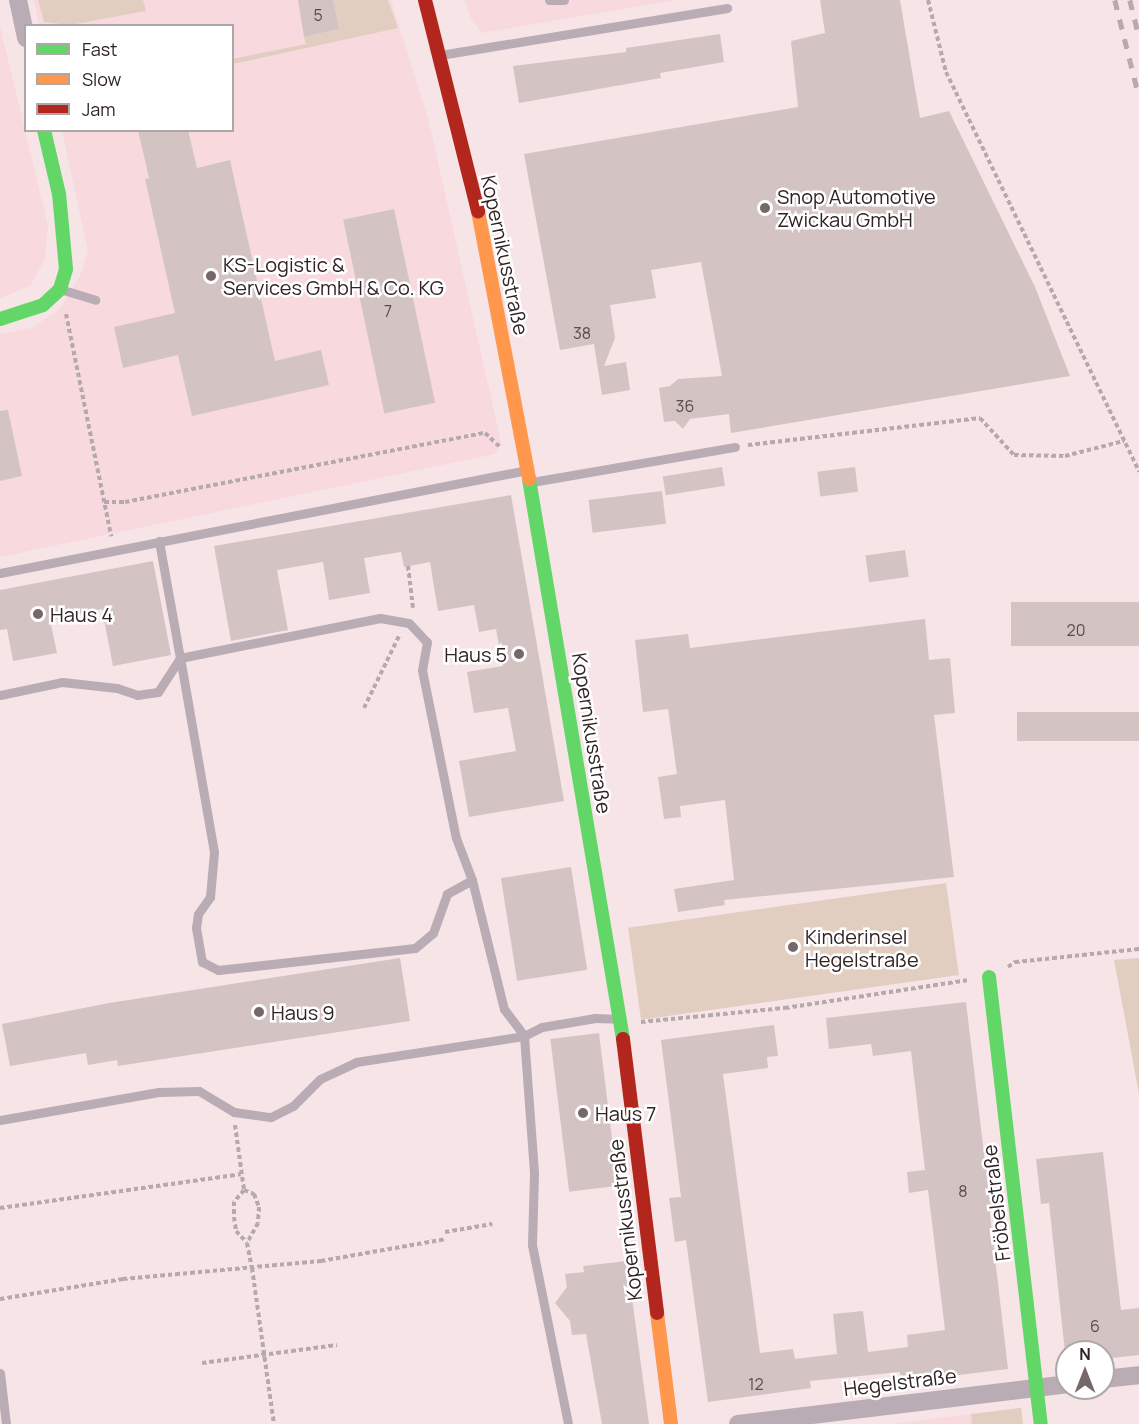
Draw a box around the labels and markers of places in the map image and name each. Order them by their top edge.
place label: Snop Automotive Zwickau GmbH [777,184,936,231]
marker: Snop Automotive Zwickau GmbH [758,201,772,215]
place label: KS-Logistic & Services GmbH & Co. KG [223,252,444,299]
marker: KS-Logistic & Services GmbH & Co. KG [204,269,218,283]
place label: Haus 4 [50,602,113,626]
marker: Haus 4 [31,607,45,621]
place label: Haus 5 [444,642,507,666]
marker: Haus 5 [512,647,526,661]
place label: Kinderinsel Hegelstraße [805,924,919,971]
marker: Kinderinsel Hegelstraße [786,940,800,954]
place label: Haus 9 [271,1000,335,1024]
marker: Haus 9 [252,1005,266,1019]
place label: Haus 7 [595,1101,656,1125]
marker: Haus 7 [576,1106,590,1120]

